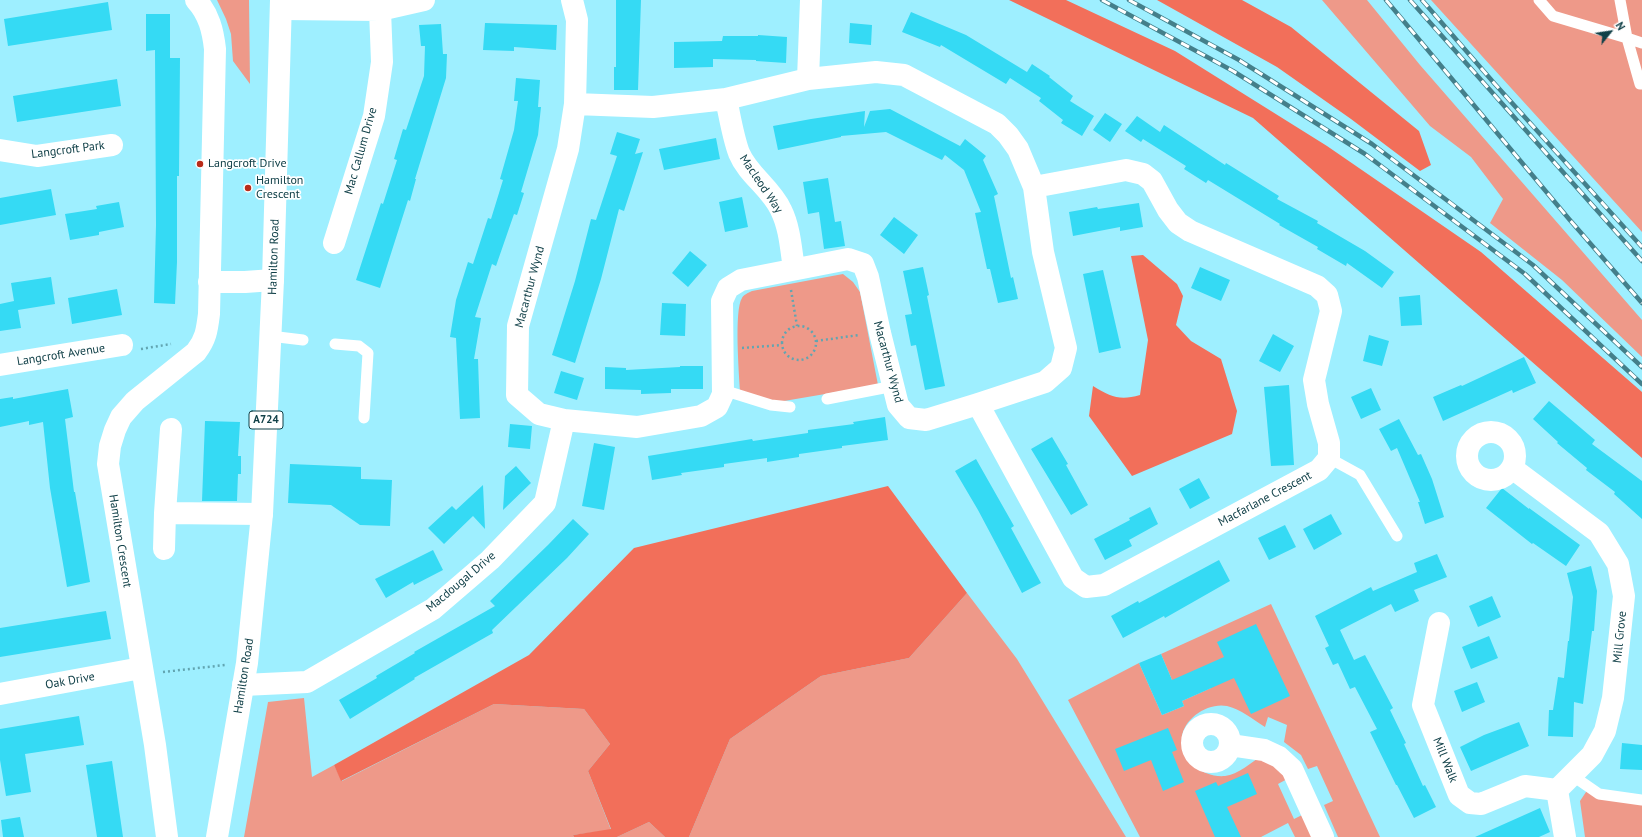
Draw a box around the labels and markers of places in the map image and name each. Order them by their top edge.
place label: Langcroft Drive [208,157,287,171]
marker: Langcroft Drive [195,159,205,169]
place label: Hamilton Crescent [256,174,303,202]
marker: Hamilton Crescent [243,183,253,193]

